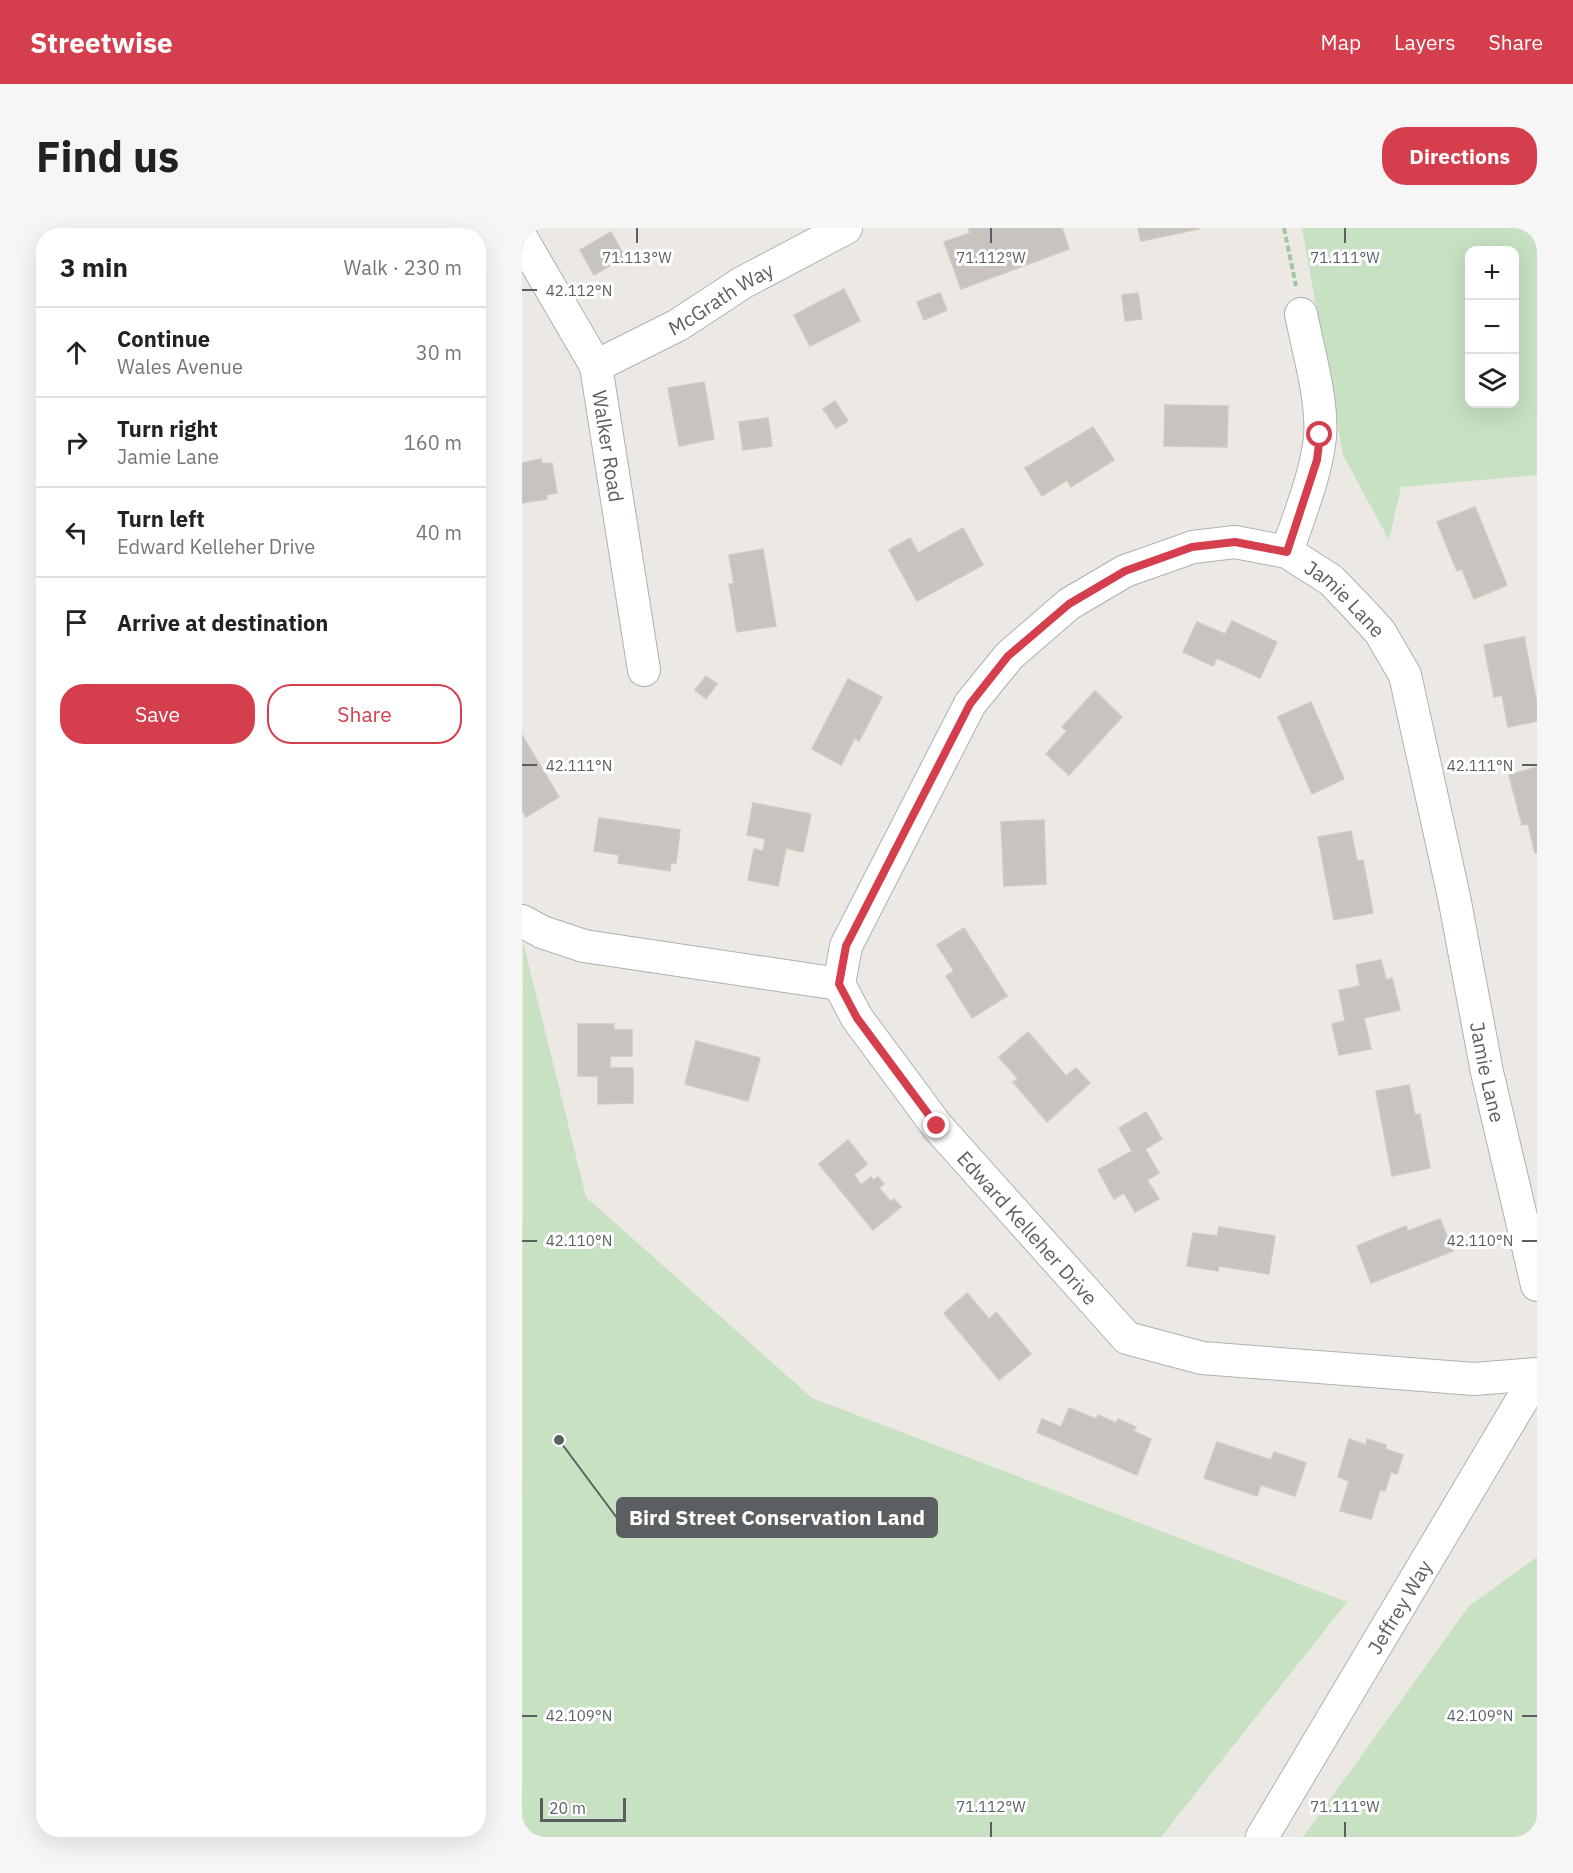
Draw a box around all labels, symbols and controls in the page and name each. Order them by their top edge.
text: Streetwise [30,24,173,61]
text: Map [1321,28,1361,56]
text: Layers [1394,28,1456,56]
text: Share [1489,28,1543,56]
button: Directions [1382,127,1537,185]
text: Find us [36,129,179,184]
map controls [1465,246,1519,408]
button: + [1465,246,1519,300]
text: 71.113°W [602,248,672,267]
text: 71.112°W [956,248,1026,267]
text: 71.111°W [1310,248,1380,267]
text: 3 min [60,250,128,284]
text: Walk · 230 m [344,254,462,281]
street label: McGrath Way [664,255,778,341]
text: 42.112°N [546,281,612,300]
button: − [1465,300,1519,354]
text: Continue [117,324,210,353]
icon: ahead [60,336,93,369]
text: 30 m [416,339,462,366]
text: Wales Avenue [117,353,243,380]
button: layers [1465,354,1519,408]
street label: Walker Road [586,388,631,504]
text: Turn right [117,414,218,443]
route start [1306,421,1332,447]
icon: right [60,426,93,459]
text: 160 m [404,429,462,456]
text: Jamie Lane [117,443,219,470]
text: Turn left [117,504,205,533]
icon: left [60,516,93,549]
text: 40 m [416,519,462,546]
text: Edward Kelleher Drive [117,533,315,560]
street label: Jamie Lane [1300,553,1392,643]
icon: arrive [60,606,93,639]
text: Arrive at destination [117,608,328,637]
button: Save [60,684,255,744]
button: Share [267,684,462,744]
text: 42.111°N [546,756,612,775]
text: 42.111°N [1447,756,1513,775]
street label: Jamie Lane [1464,1019,1512,1125]
route end [923,1112,949,1138]
street label: Edward Kelleher Drive [952,1145,1104,1310]
text: 42.110°N [546,1231,612,1250]
text: 42.110°N [1447,1231,1513,1250]
callout: Bird Street Conservation Land [617,1498,937,1537]
text: Bird Street Conservation Land [629,1503,925,1531]
street label: Jeffrey Way [1361,1555,1438,1659]
text: 42.109°N [546,1706,612,1725]
text: 42.109°N [1447,1706,1513,1725]
scale bar [540,1795,626,1822]
text: 71.112°W [956,1797,1026,1816]
text: 71.111°W [1310,1797,1380,1816]
text: 20 m [549,1798,586,1818]

